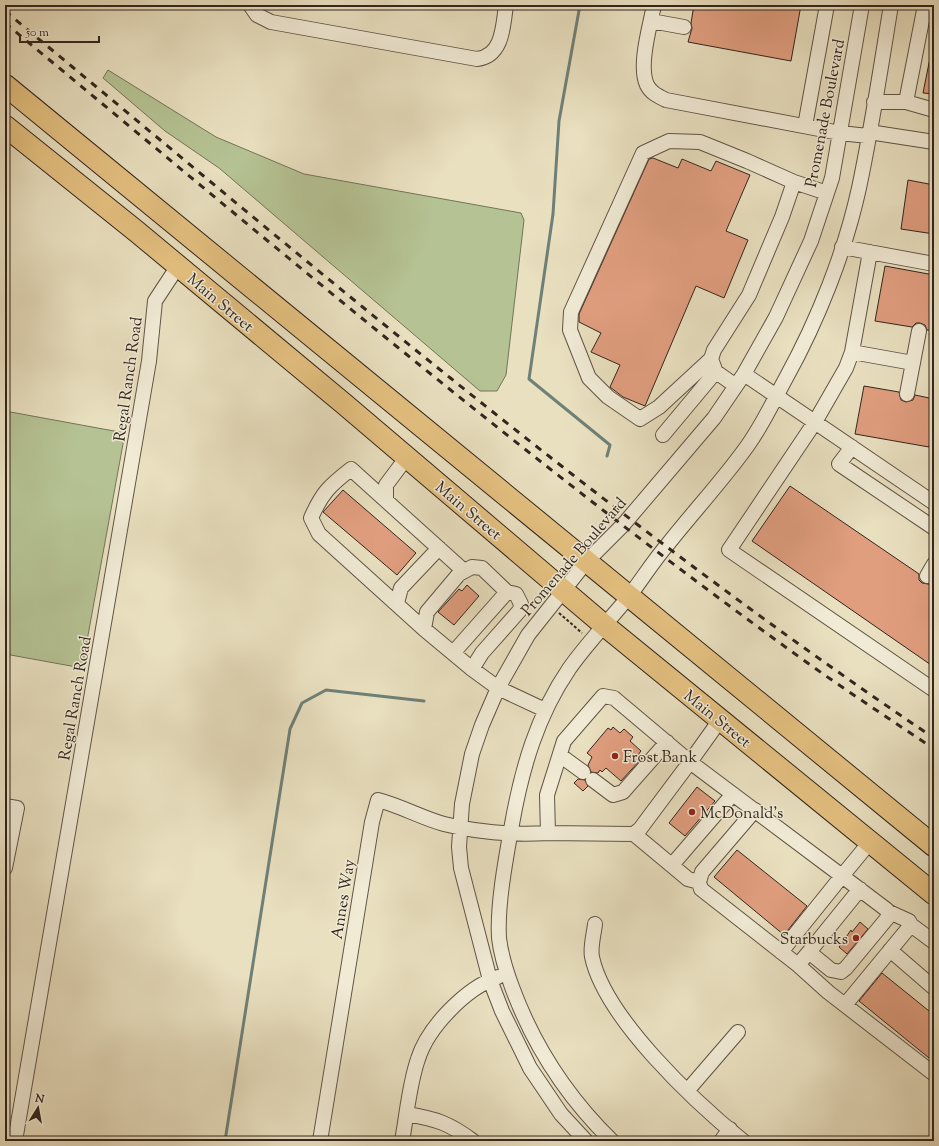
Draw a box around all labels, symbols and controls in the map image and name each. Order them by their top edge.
scale bar [20,18,99,44]
text: 50 m [25,24,49,42]
street label: Promenade Boulevard [801,37,852,190]
street label: Main Street [181,269,258,339]
street label: Regal Ranch Road [109,316,150,443]
street label: Main Street [429,477,506,547]
street label: Promenade Boulevard [517,493,633,622]
street label: Regal Ranch Road [54,635,99,762]
street label: Main Street [678,686,755,755]
place label: Frost Bank [623,747,697,770]
marker: Frost Bank [610,751,620,761]
place label: McDonald's [700,803,783,826]
marker: McDonald's [687,807,697,817]
street label: Annes Way [327,858,362,941]
place label: Starbucks [780,929,848,952]
marker: Starbucks [851,933,861,943]
north arrow [18,1088,58,1128]
text: N [33,1090,46,1108]

